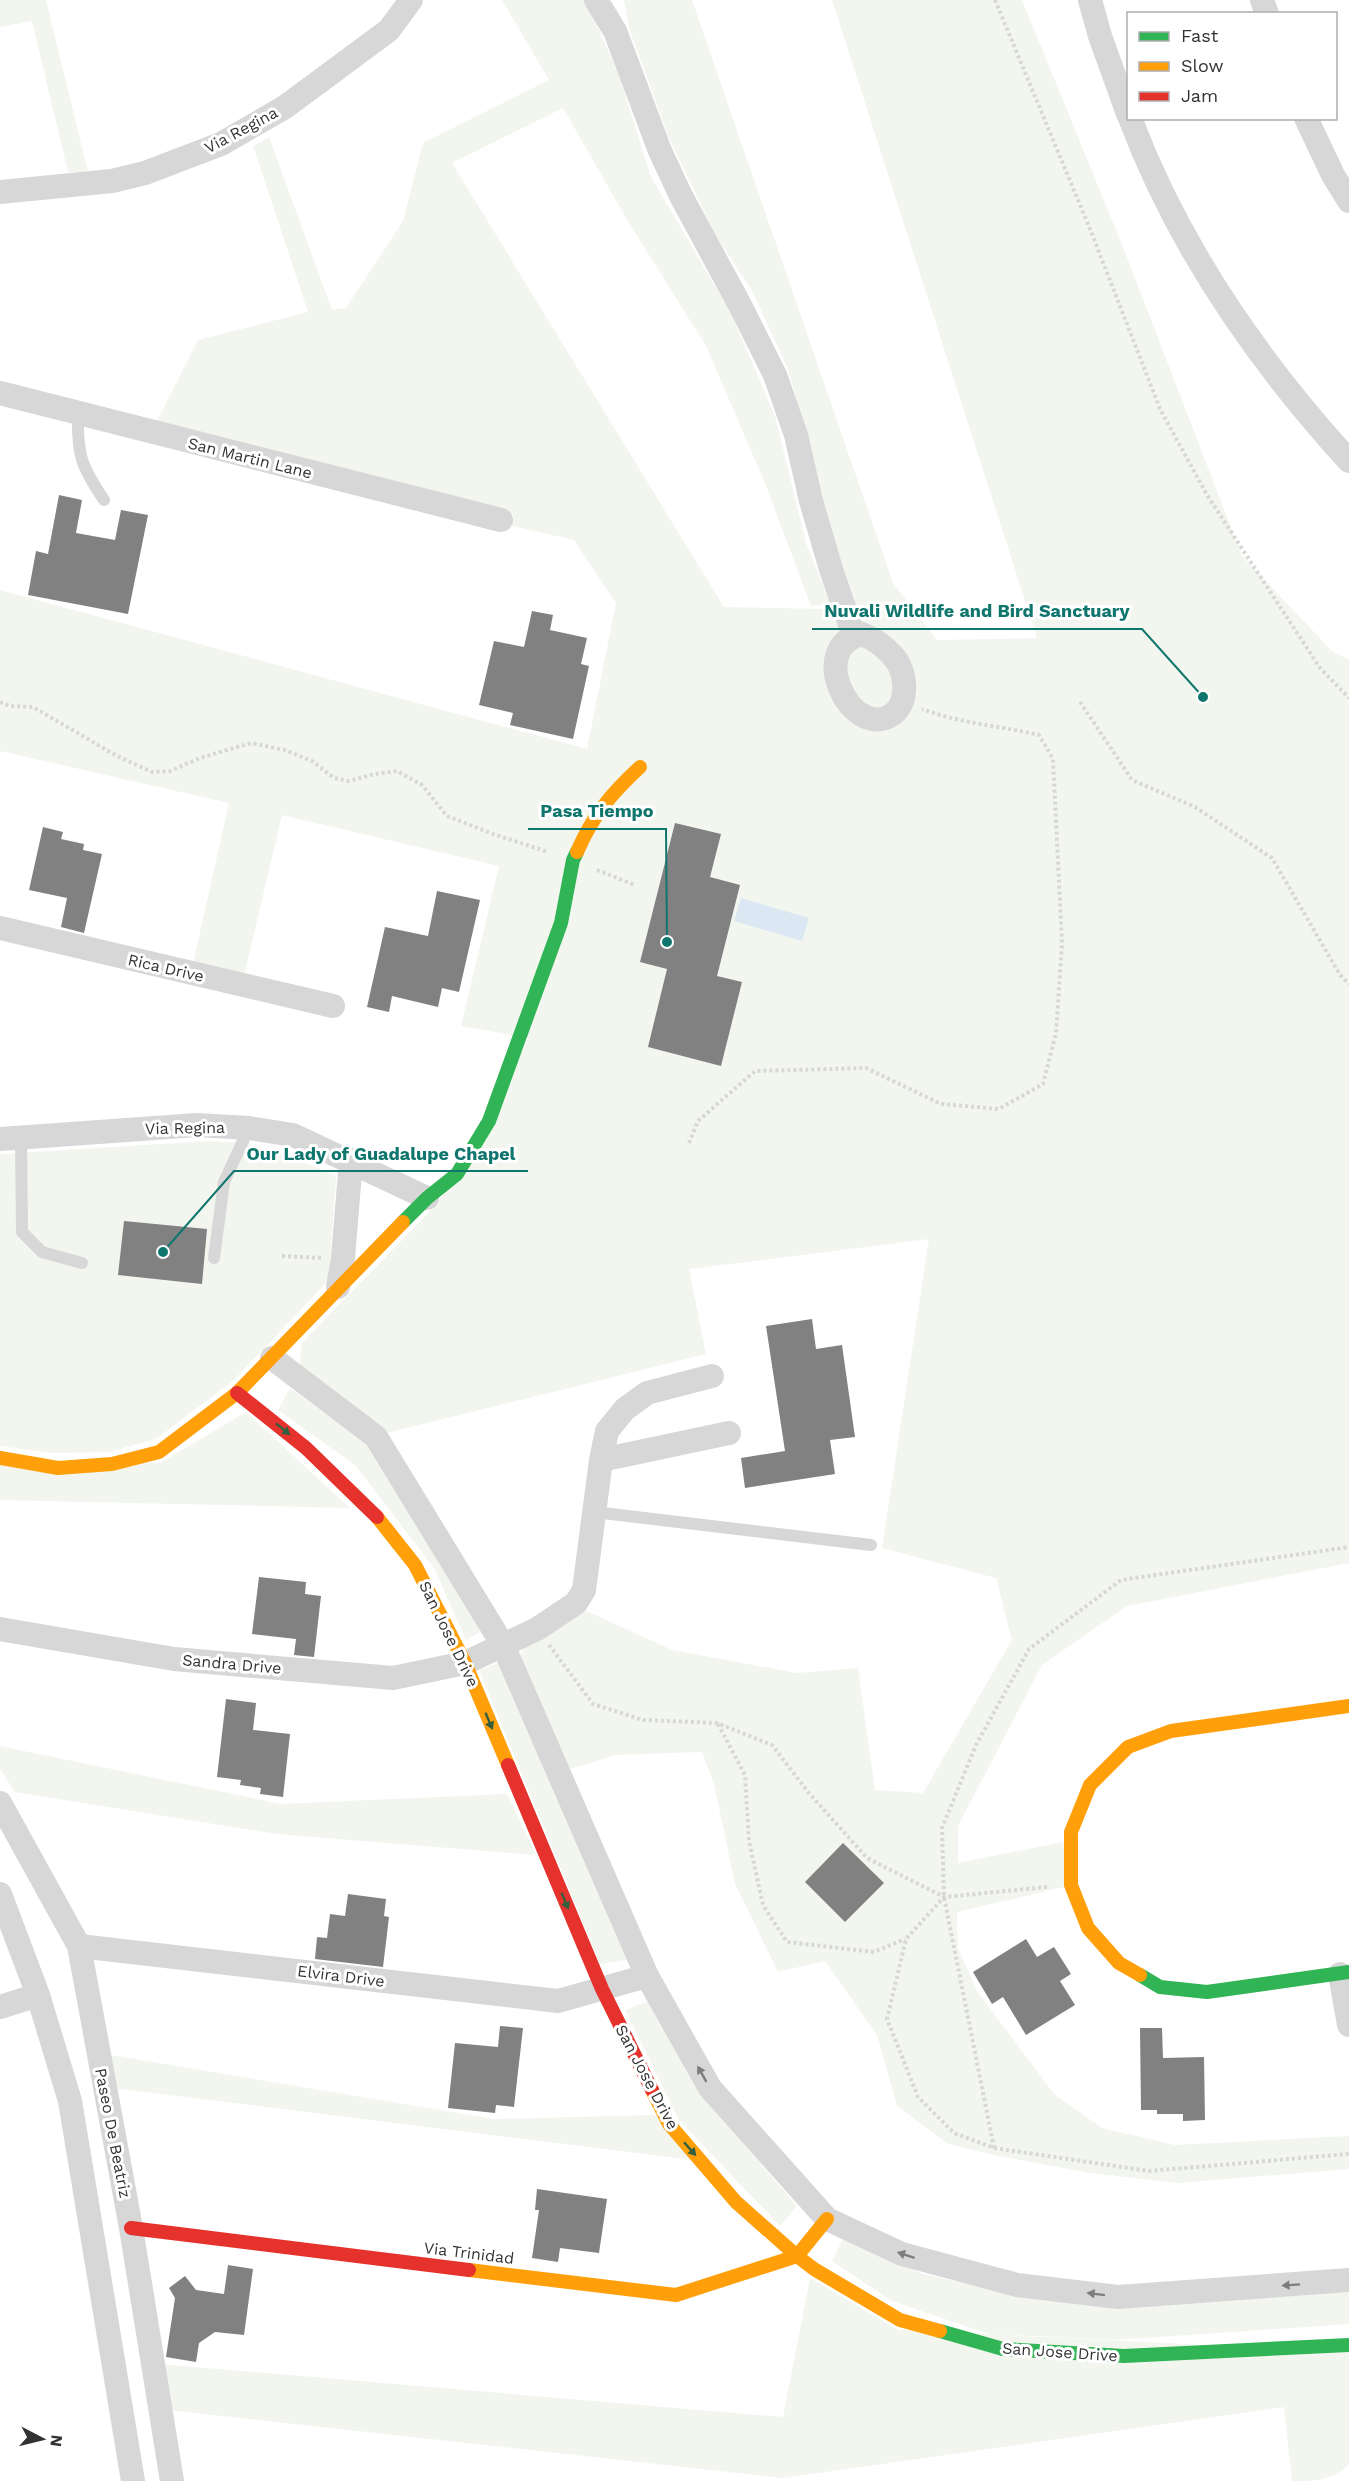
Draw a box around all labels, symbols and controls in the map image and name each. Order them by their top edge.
legend [1127,12,1337,120]
text: Fast [1181,25,1219,46]
text: Slow [1181,55,1224,76]
text: Jam [1181,85,1218,106]
street label: Via Regina [201,103,281,157]
street label: San Martin Lane [186,433,314,483]
callout: Nuvali Wildlife and Bird Sanctuary [812,593,1142,629]
text: Nuvali Wildlife and Bird Sanctuary [824,600,1131,621]
callout: Pasa Tiempo [528,793,666,829]
text: Pasa Tiempo [540,800,654,821]
street label: Rica Drive [126,950,206,986]
street label: Via Regina [145,1118,225,1138]
callout: Our Lady of Guadalupe Chapel [234,1135,528,1171]
text: Our Lady of Guadalupe Chapel [247,1143,516,1164]
one-way arrow [275,1423,291,1436]
street label: San Jose Drive [415,1578,483,1690]
street label: Sandra Drive [182,1650,282,1678]
one-way arrow [485,1712,494,1730]
one-way arrow [561,1892,570,1910]
street label: Elvira Drive [296,1961,386,1991]
street label: San Jose Drive [611,2022,683,2132]
one-way arrow [697,2065,707,2082]
street label: Paseo De Beatriz [91,2066,135,2200]
one-way arrow [683,2141,696,2156]
street label: Via Trinidad [423,2238,515,2268]
one-way arrow [897,2249,915,2259]
one-way arrow [1281,2280,1300,2289]
one-way arrow [1087,2289,1106,2299]
street label: San Jose Drive [1002,2338,1118,2366]
north arrow [12,2409,72,2469]
text: N [46,2434,67,2448]

